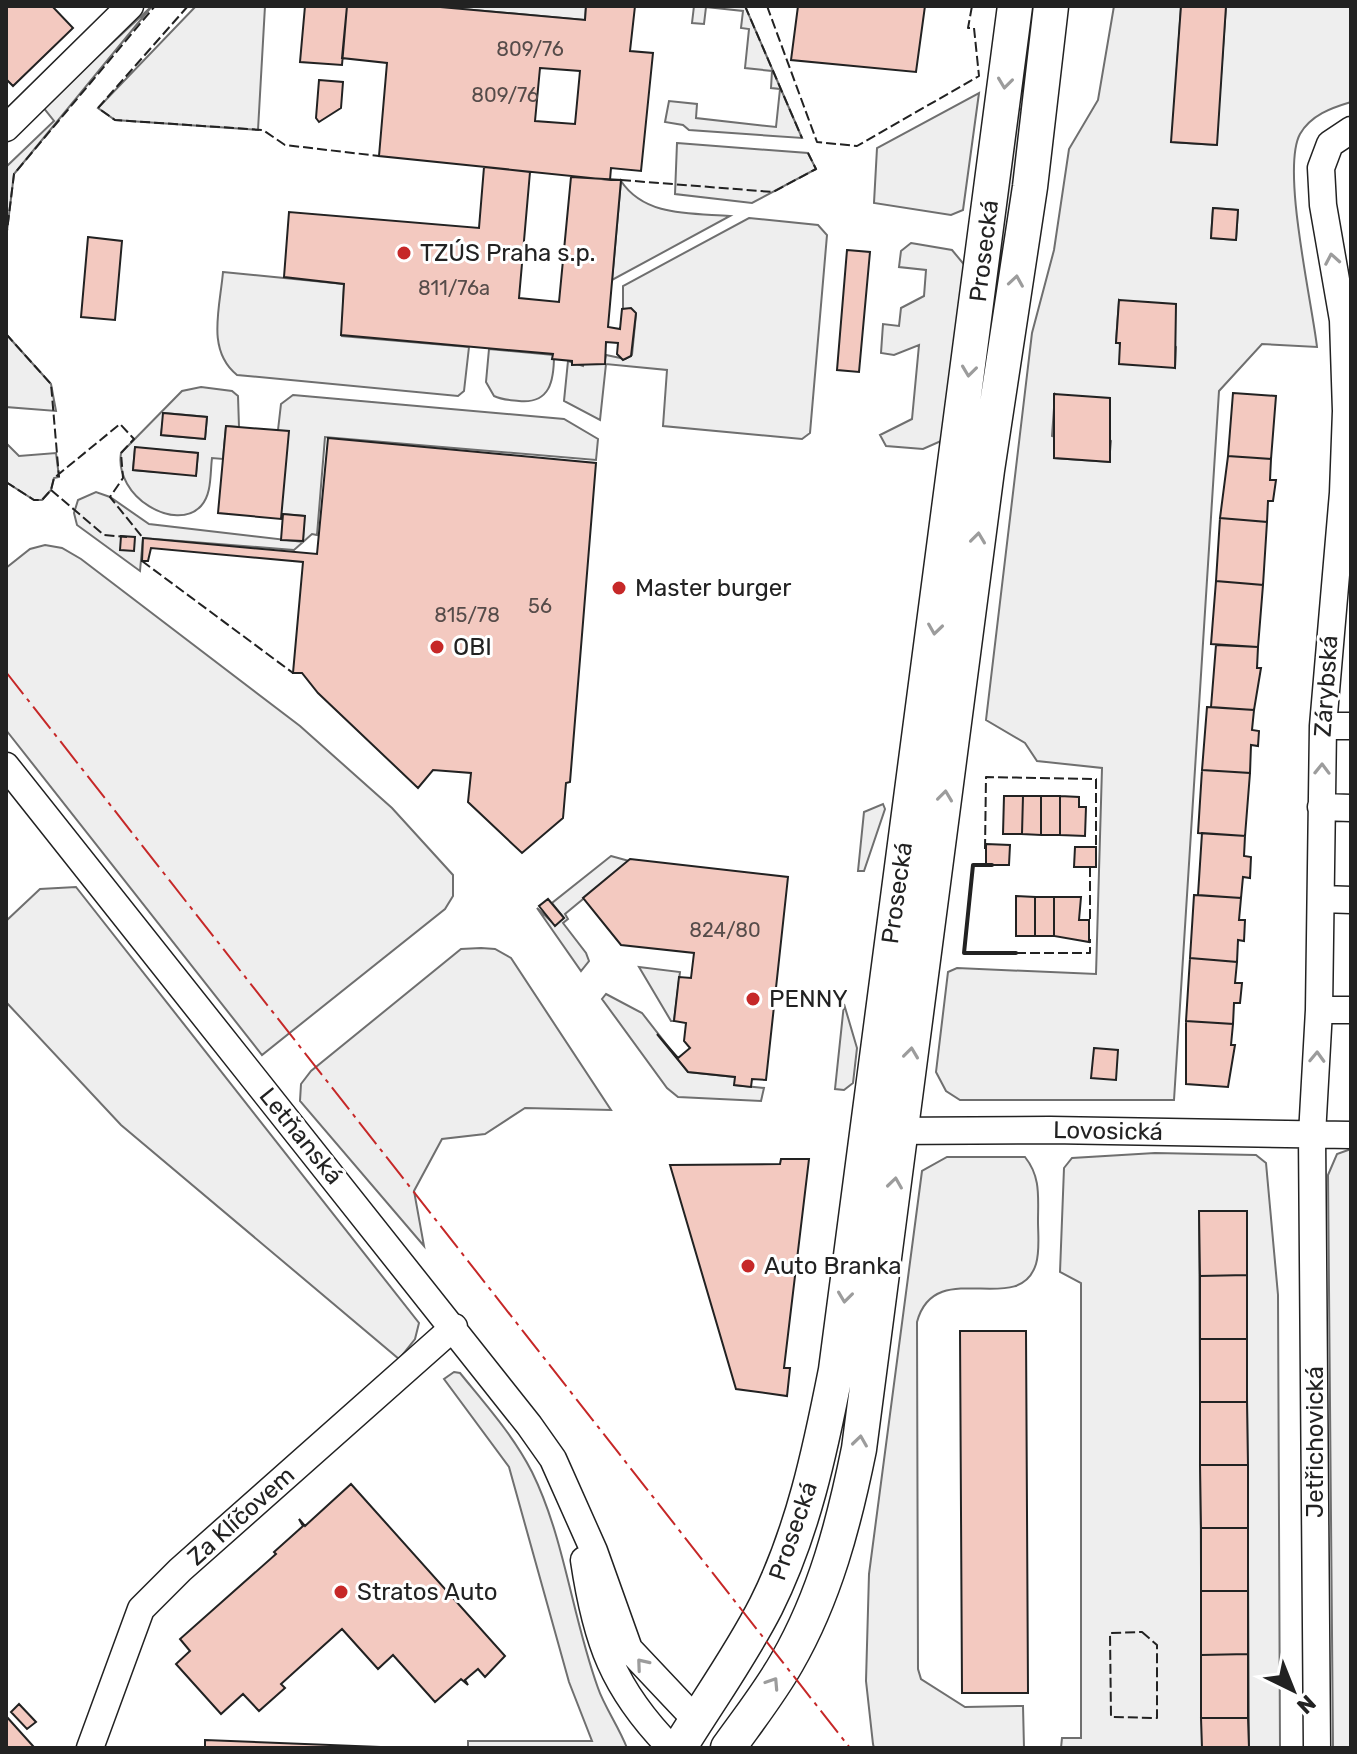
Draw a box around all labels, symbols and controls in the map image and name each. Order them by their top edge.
house number: 809/76 [496,37,564,61]
one-way arrow [997,77,1014,90]
house number: 809/76 [471,83,539,107]
street label: Prosecká [964,198,1004,304]
place label: TZÚS Praha s.p. [420,239,596,267]
marker: TZÚS Praha s.p. [395,244,413,262]
one-way arrow [1325,253,1342,266]
one-way arrow [1007,274,1024,287]
house number: 811/76a [418,276,490,300]
one-way arrow [961,364,978,378]
one-way arrow [970,531,987,544]
place label: Master burger [635,574,791,602]
marker: Master burger [610,579,628,597]
house number: 56 [528,594,552,618]
house number: 815/78 [434,603,500,627]
one-way arrow [926,623,943,636]
place label: OBI [453,633,492,661]
street label: Zárybská [1308,634,1344,738]
marker: OBI [428,638,446,656]
one-way arrow [1313,762,1331,775]
one-way arrow [936,789,953,803]
street label: Prosecká [876,840,918,946]
house number: 824/80 [689,918,761,942]
place label: PENNY [769,985,848,1013]
marker: PENNY [744,990,762,1008]
one-way arrow [903,1047,920,1060]
one-way arrow [1308,1050,1325,1063]
street label: Letňanská [254,1082,348,1190]
street label: Lovosická [1053,1116,1163,1146]
one-way arrow [886,1176,903,1190]
place label: Auto Branka [764,1252,902,1280]
marker: Auto Branka [739,1257,757,1275]
one-way arrow [836,1291,853,1304]
street label: Jetřichovická [1301,1366,1329,1518]
one-way arrow [851,1434,868,1448]
street label: Za Klíčovem [182,1461,300,1571]
street label: Prosecká [763,1478,823,1584]
place label: Stratos Auto [357,1578,498,1606]
marker: Stratos Auto [332,1583,350,1601]
north arrow [1253,1650,1333,1730]
one-way arrow [637,1659,652,1674]
one-way arrow [763,1678,778,1692]
text: N [1291,1689,1321,1720]

